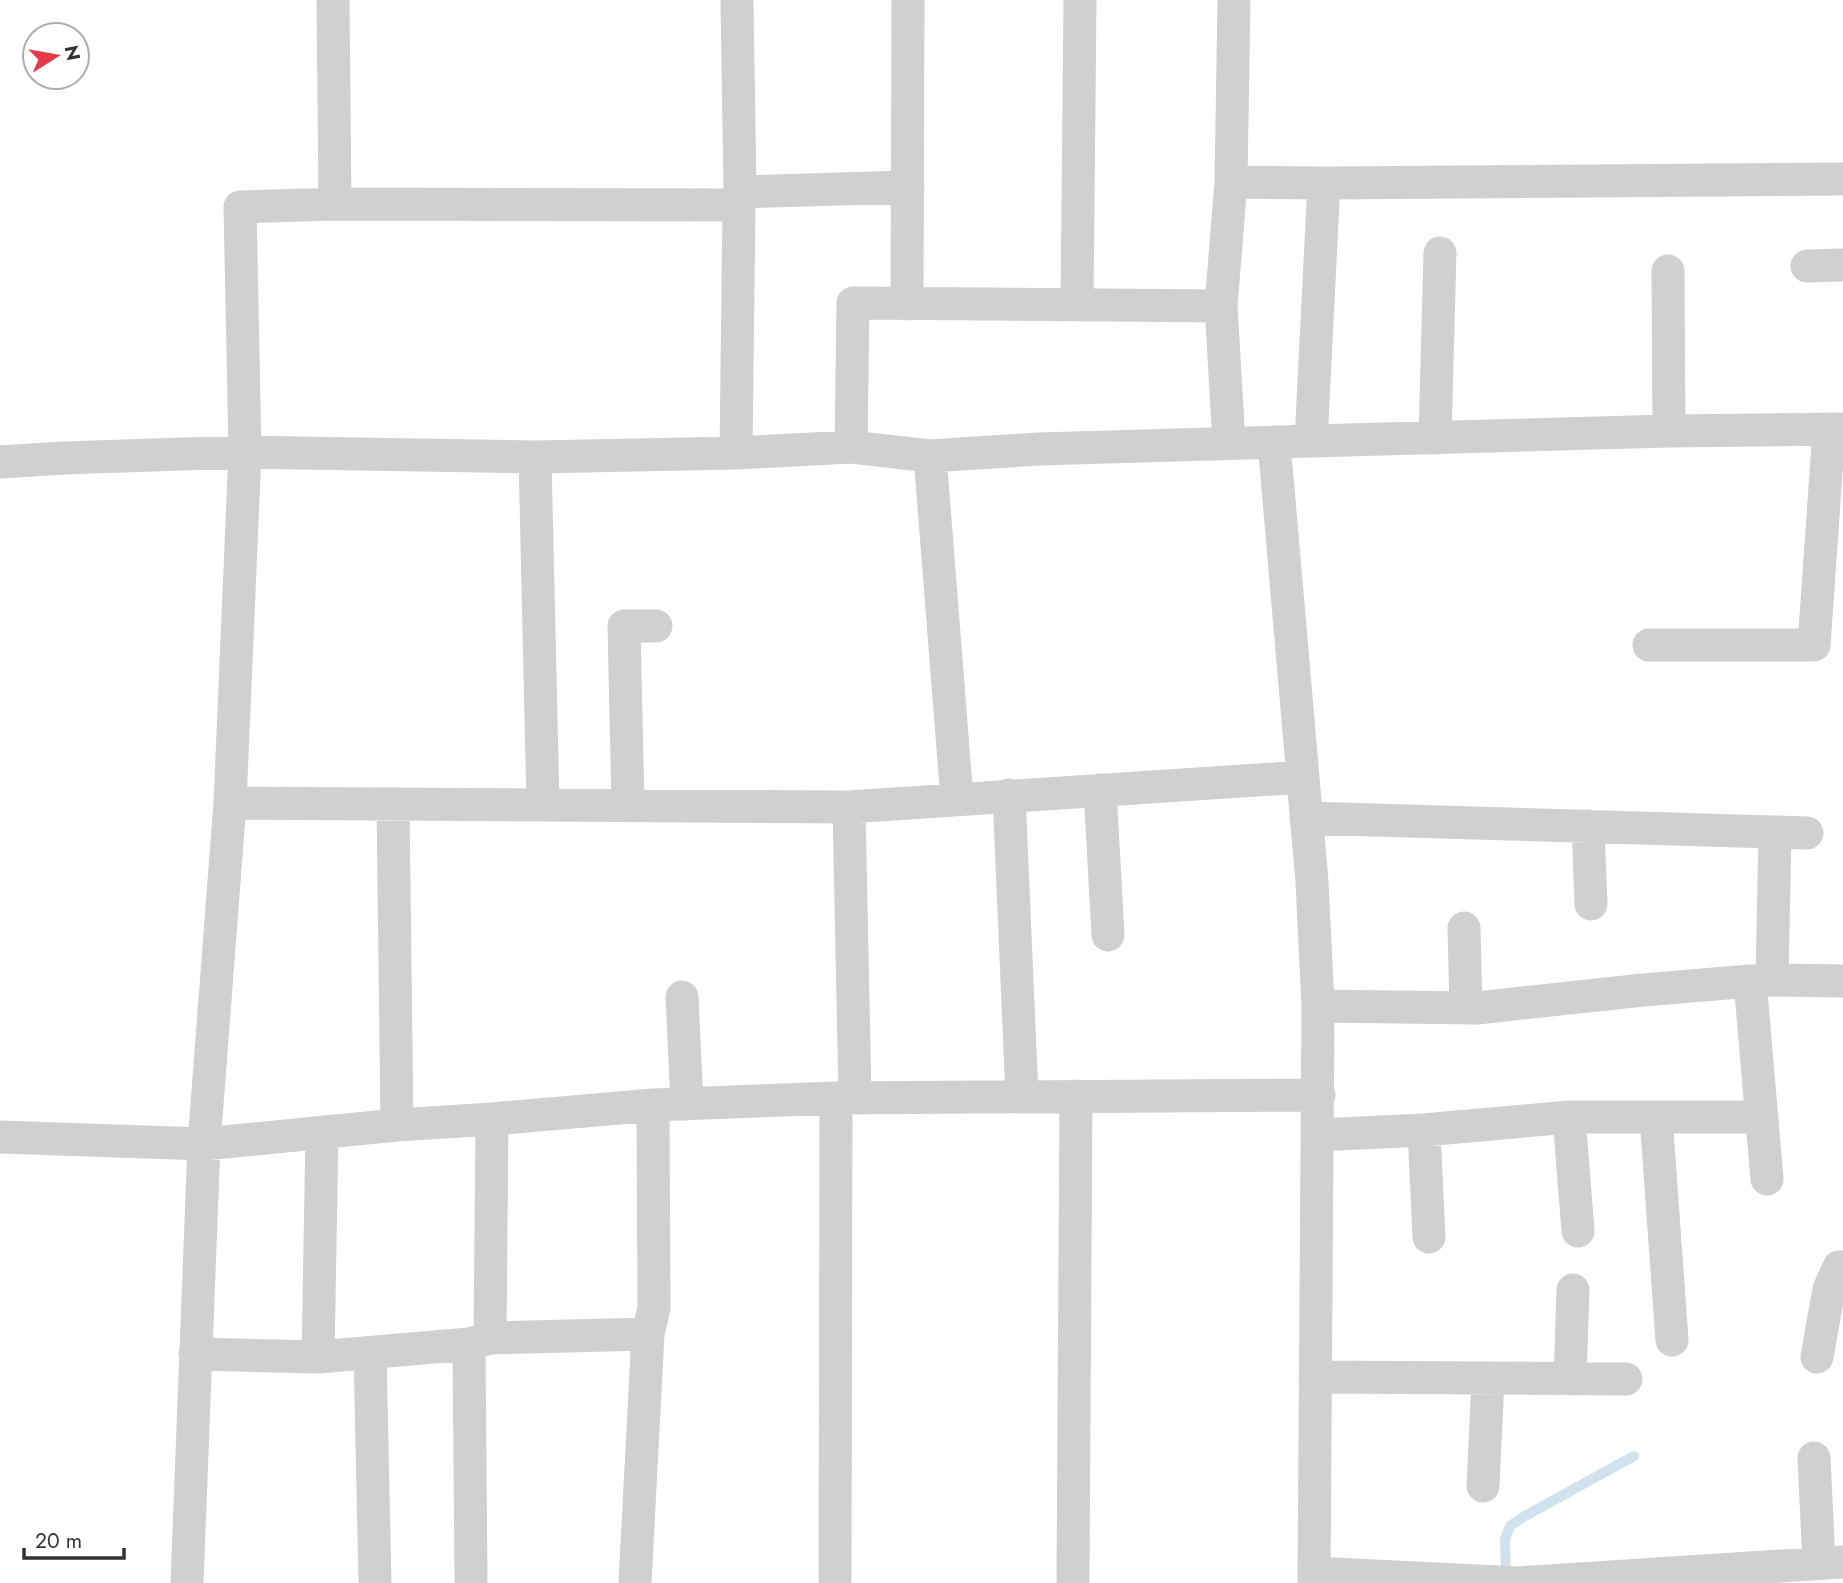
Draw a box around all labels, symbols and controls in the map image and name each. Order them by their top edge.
north arrow [21,21,91,91]
text: N [58,43,87,63]
scale bar [24,1516,124,1560]
text: 20 m [35,1526,82,1556]

